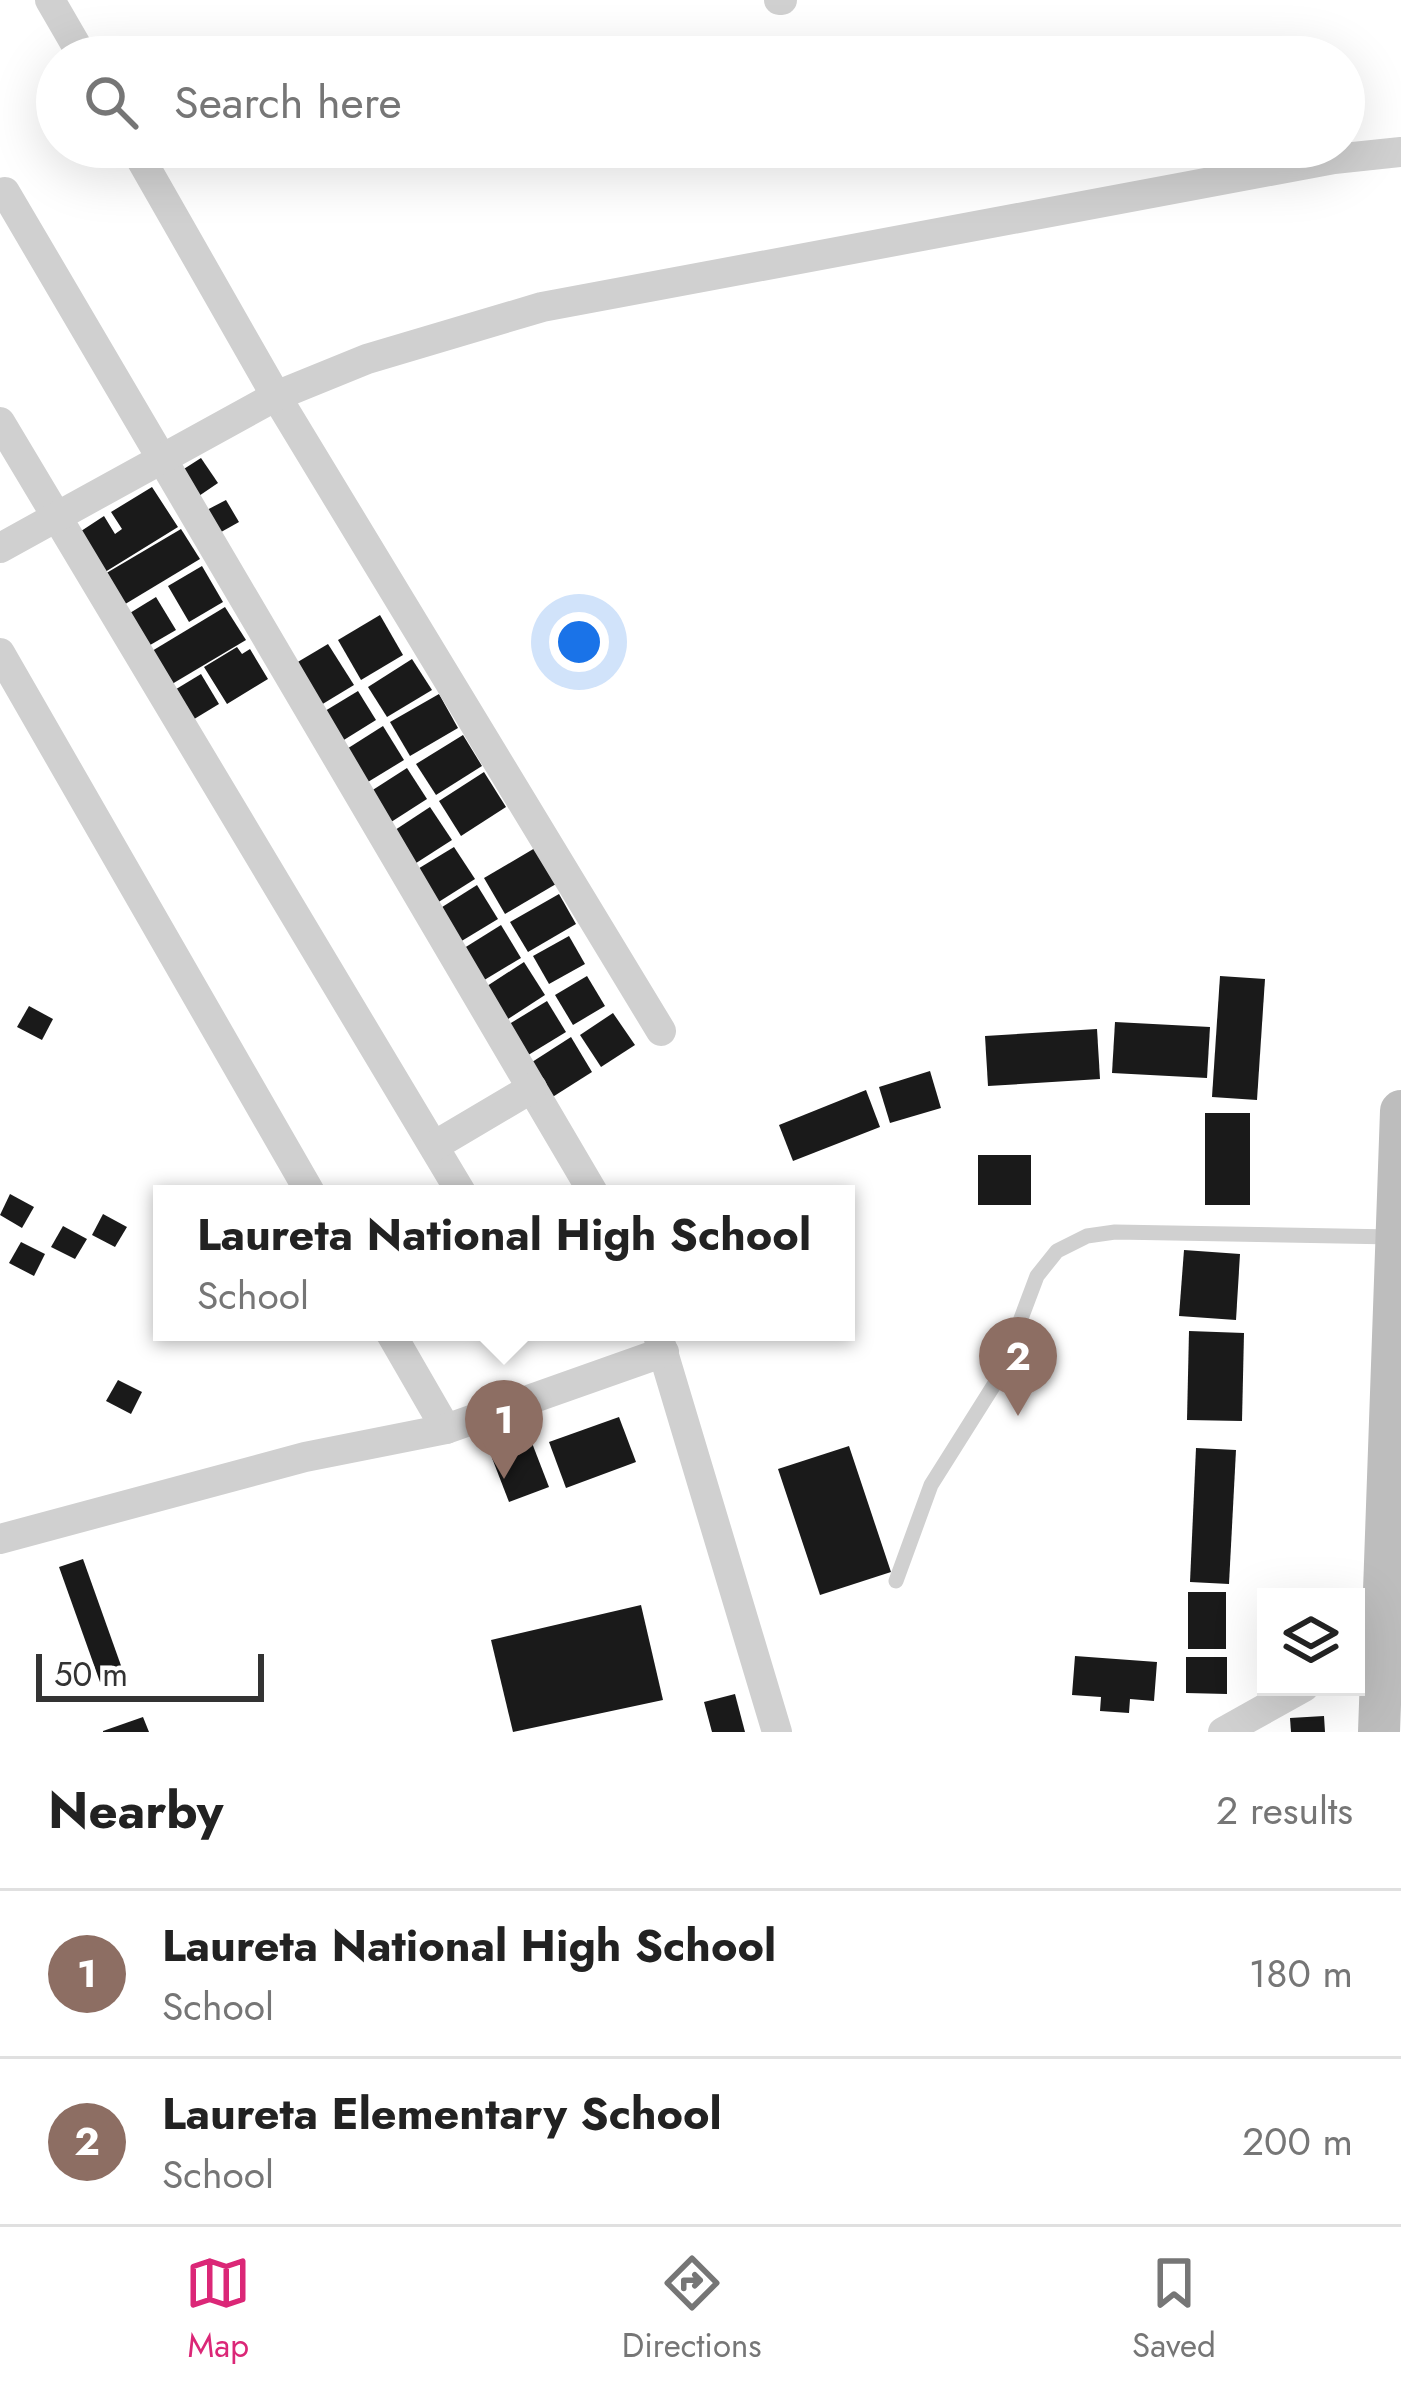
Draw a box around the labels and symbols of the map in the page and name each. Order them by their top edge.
your location [549,612,609,672]
pin: 2 [979,1317,1057,1416]
pin: 1 [465,1380,543,1479]
scale bar [36,1648,264,1701]

